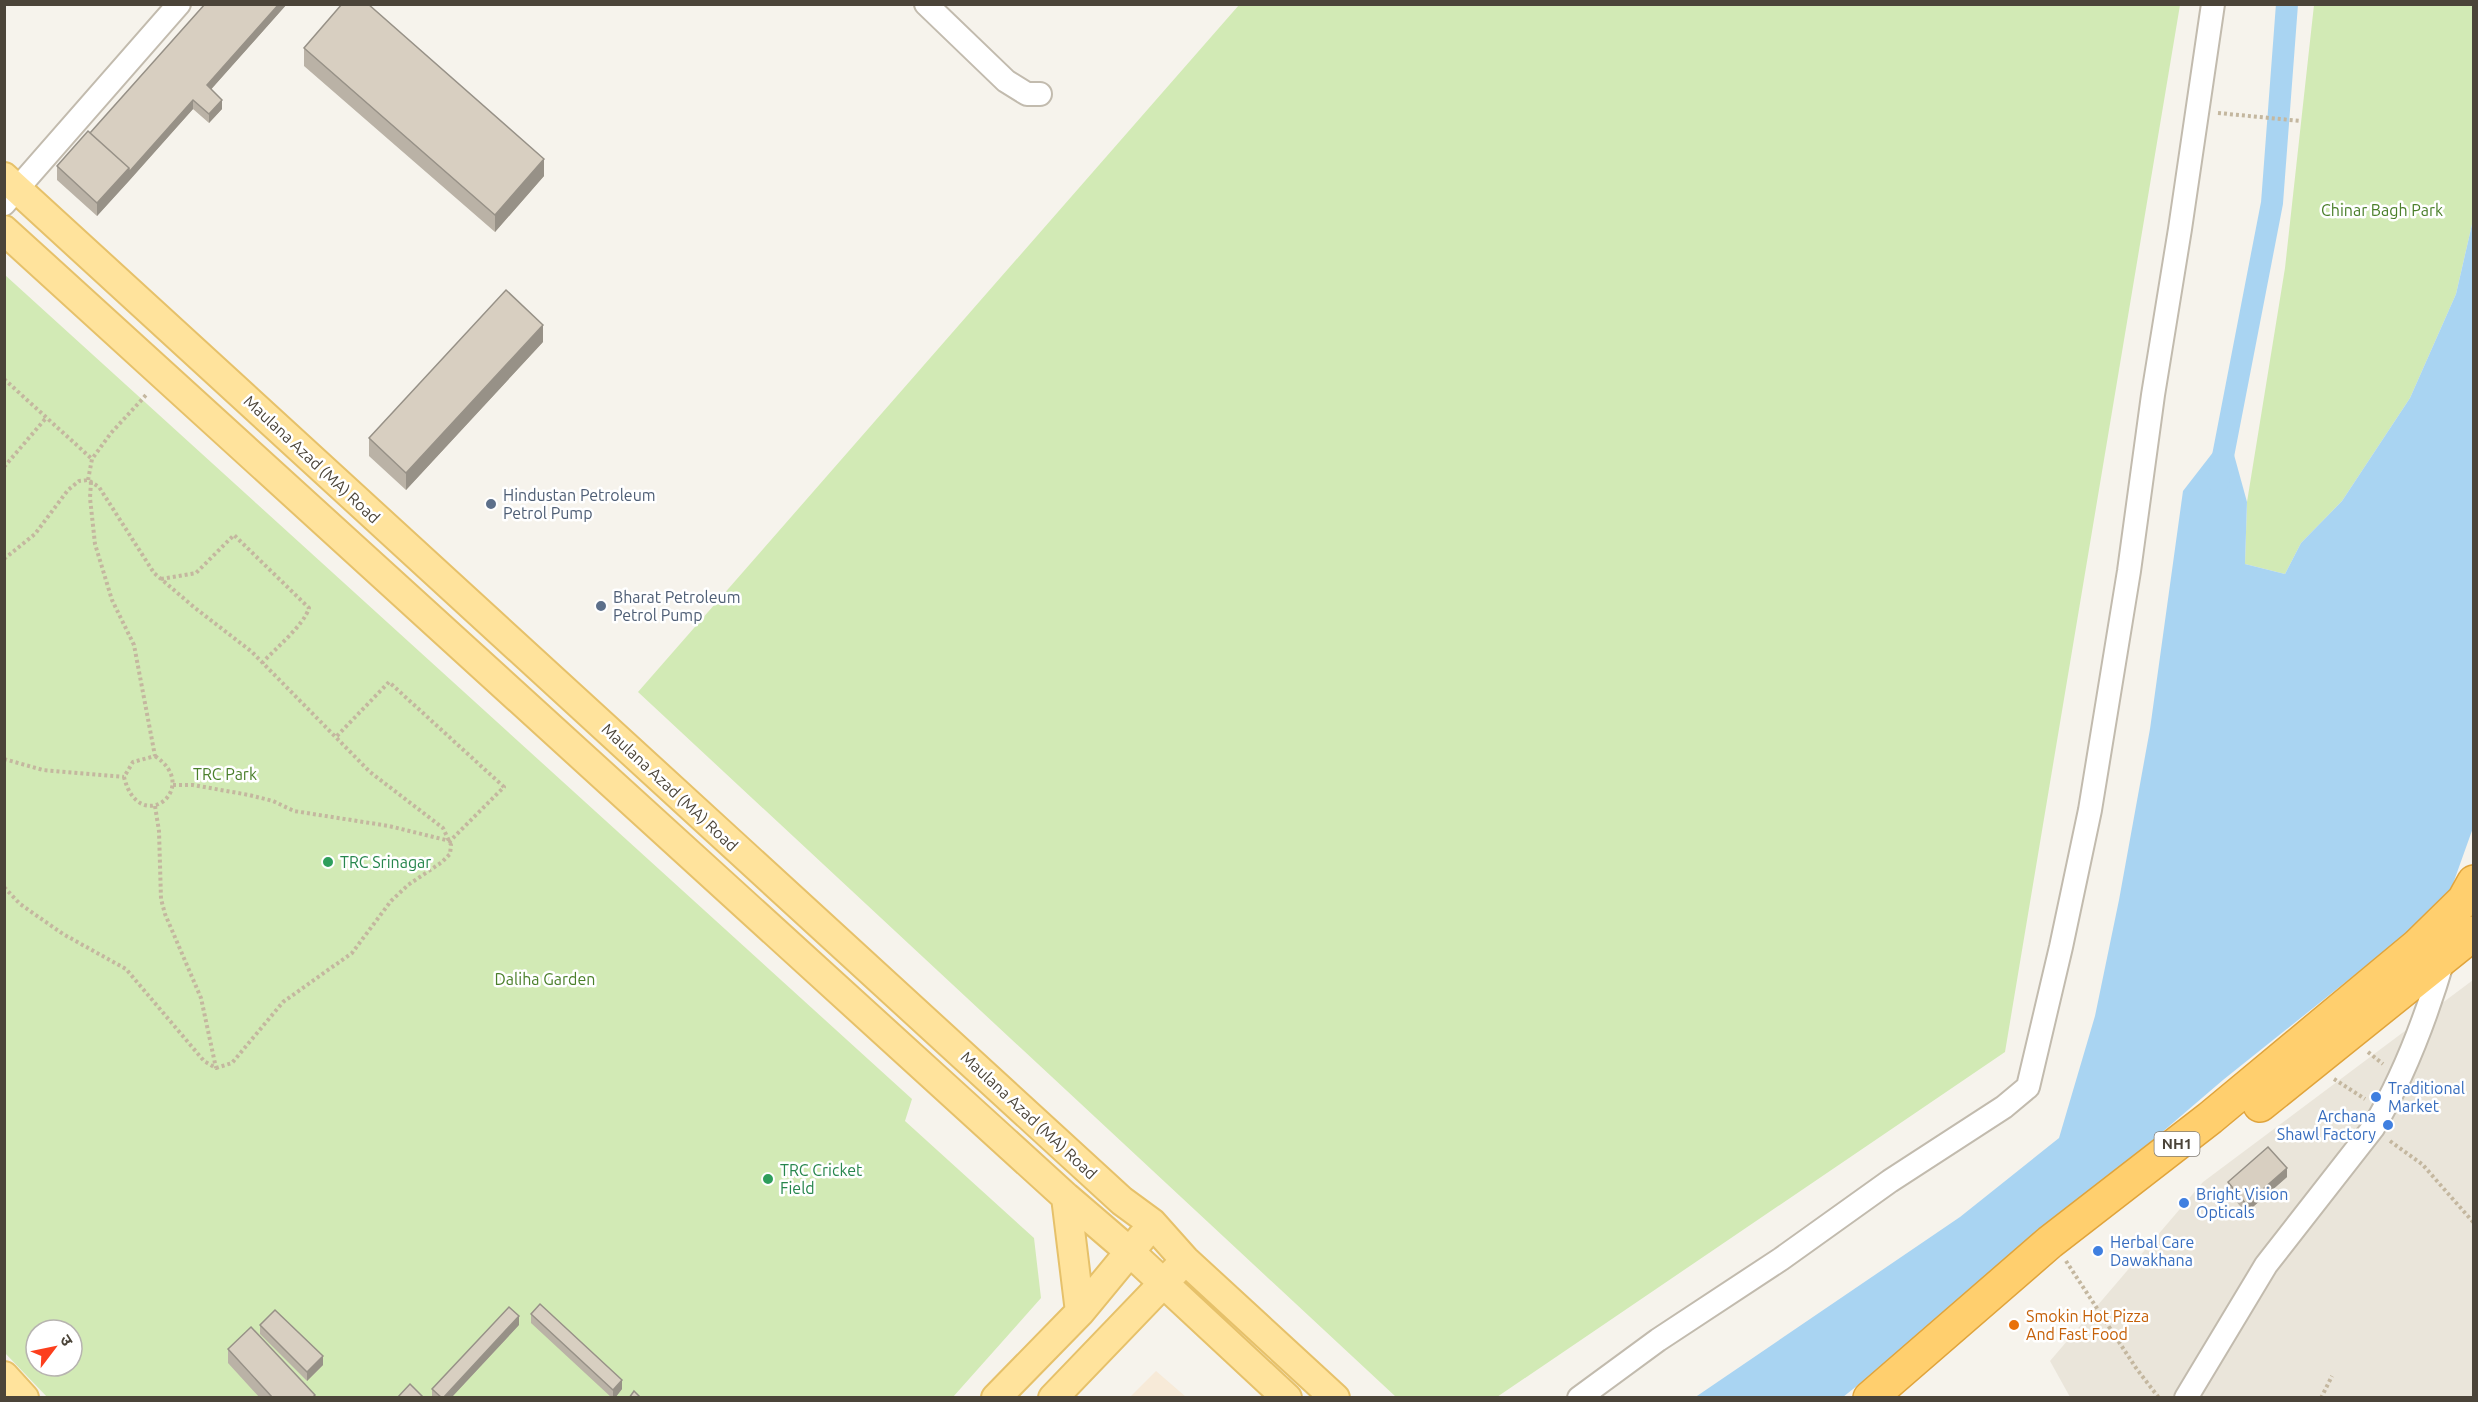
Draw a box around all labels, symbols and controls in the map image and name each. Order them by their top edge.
park label: Chinar Bagh Park [2321,201,2443,219]
street label: Maulana Azad (MA) Road [240,391,384,527]
place label: Hindustan Petroleum Petrol Pump [503,486,656,522]
marker: Hindustan Petroleum Petrol Pump [484,497,498,511]
place label: Bharat Petroleum Petrol Pump [613,588,741,624]
marker: Bharat Petroleum Petrol Pump [594,599,608,613]
street label: Maulana Azad (MA) Road [598,719,742,855]
park label: TRC Park [193,765,257,783]
place label: TRC Srinagar [340,853,431,871]
marker: TRC Srinagar [321,855,335,869]
park label: Daliha Garden [495,970,595,988]
street label: Maulana Azad (MA) Road [957,1047,1101,1183]
place label: Traditional Market [2388,1079,2465,1115]
marker: Traditional Market [2369,1090,2383,1104]
place label: Archana Shawl Factory [2277,1107,2376,1143]
marker: Archana Shawl Factory [2381,1118,2395,1132]
road number: NH1 [2154,1132,2200,1156]
place label: TRC Cricket Field [780,1161,863,1197]
marker: TRC Cricket Field [761,1172,775,1186]
place label: Bright Vision Opticals [2196,1185,2288,1221]
marker: Bright Vision Opticals [2177,1196,2191,1210]
place label: Herbal Care Dawakhana [2110,1233,2194,1269]
marker: Herbal Care Dawakhana [2091,1244,2105,1258]
place label: Smokin Hot Pizza And Fast Food [2026,1307,2149,1343]
north arrow [24,1318,84,1378]
marker: Smokin Hot Pizza And Fast Food [2007,1318,2021,1332]
text: उ [57,1331,77,1349]

